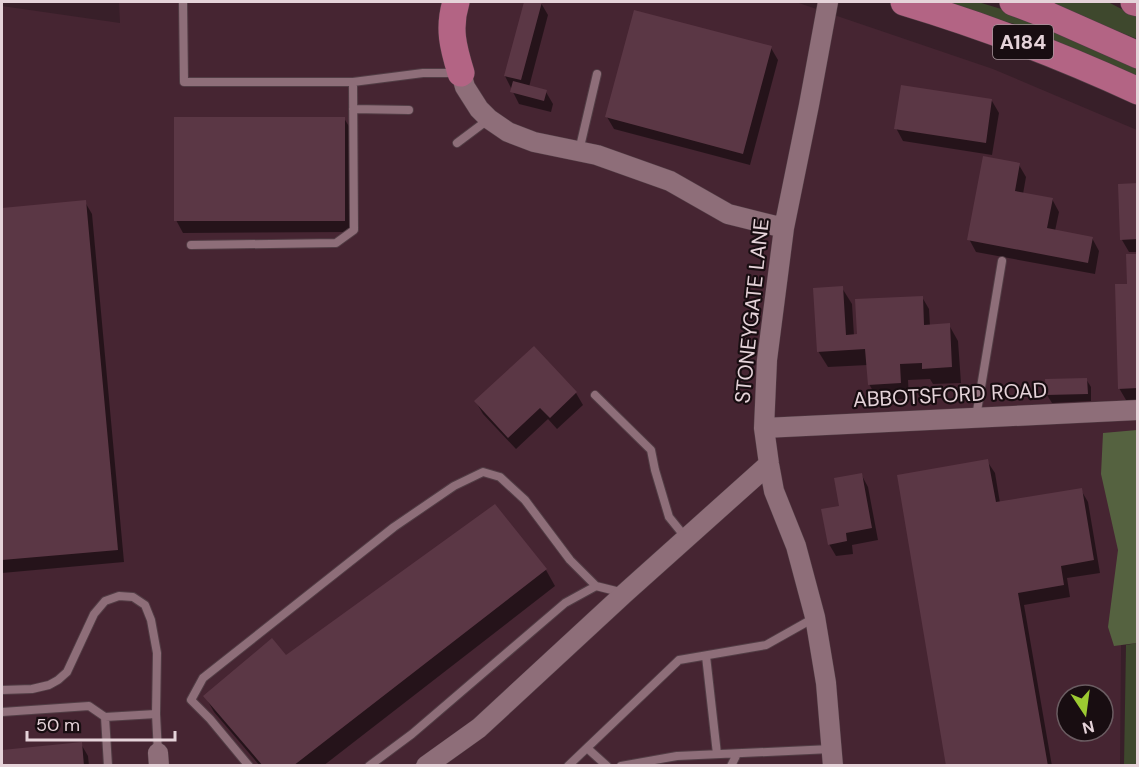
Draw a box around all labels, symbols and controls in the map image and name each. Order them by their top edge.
road number: A184 [993,25,1053,59]
street label: STONEYGATE LANE [728,217,776,405]
street label: ABBOTSFORD ROAD [852,376,1048,414]
north arrow [1055,683,1115,743]
scale bar [27,704,176,742]
text: 50 m [36,713,80,737]
text: N [1080,716,1096,739]

